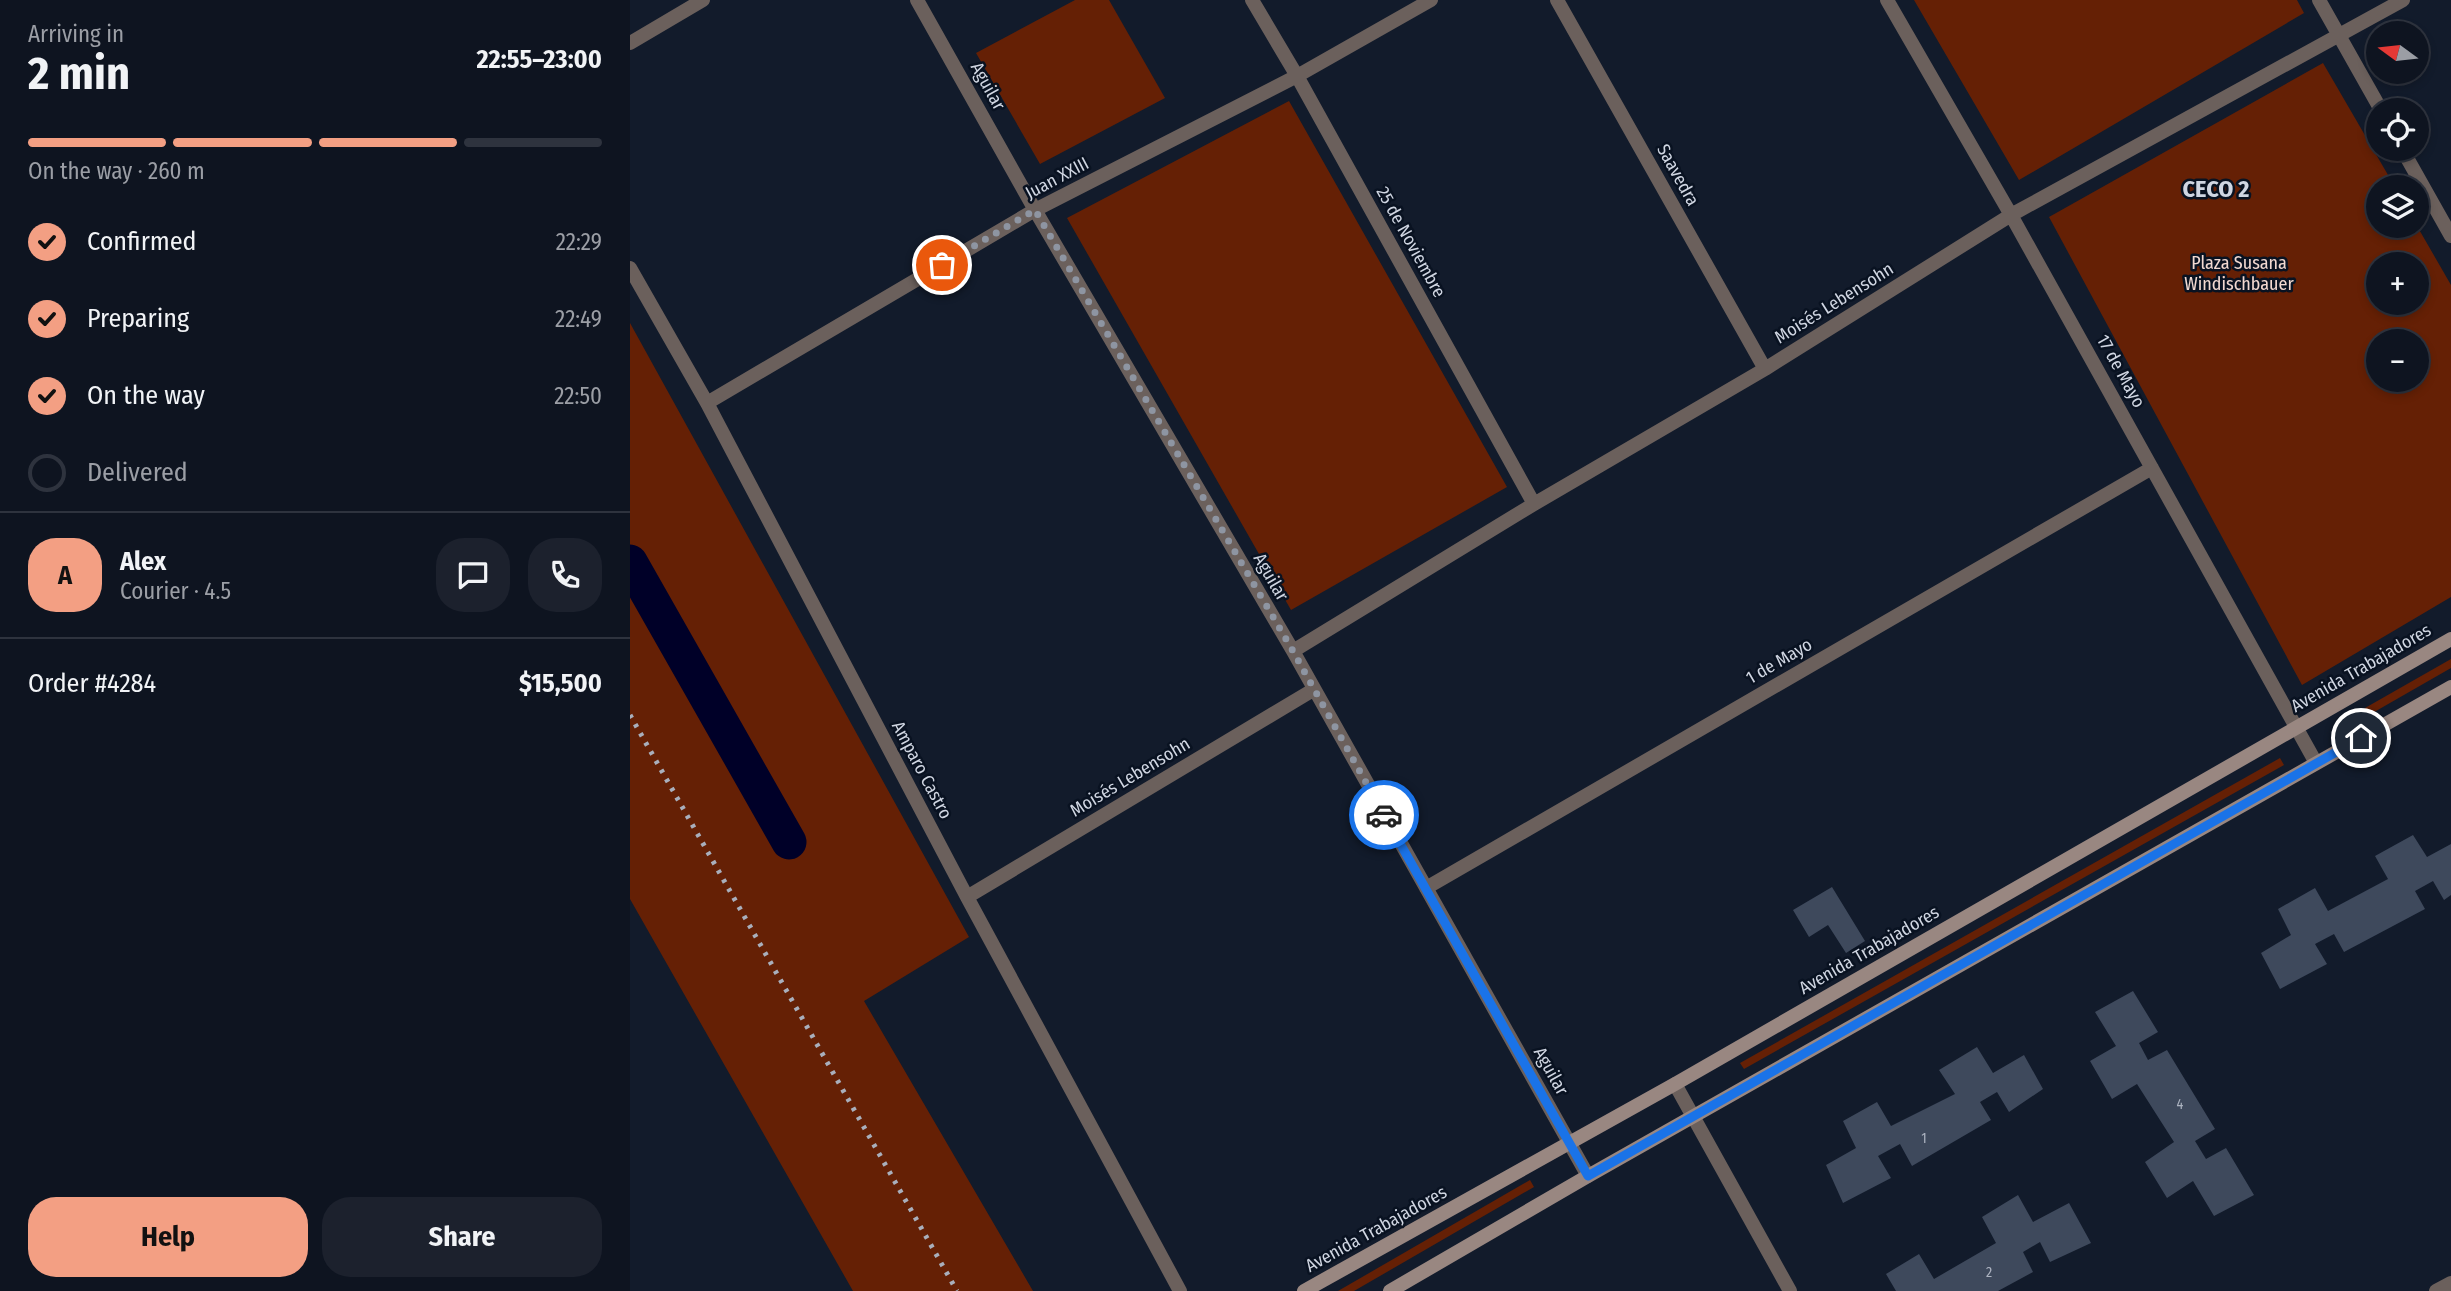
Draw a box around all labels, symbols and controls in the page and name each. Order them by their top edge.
text: Arriving in [28,20,124,48]
north arrow [2366,21,2429,84]
map controls [2366,21,2429,392]
text: 22:55–23:00 [477,44,602,75]
text: 2 min [28,46,130,101]
street label: Aguilar [966,58,1010,114]
button: locate [2366,98,2429,161]
street label: Saavedra [1652,140,1704,210]
street label: Juan XXIII [1022,152,1092,204]
text: On the way · 260 m [28,157,205,185]
district label: CECO 2 [2183,175,2249,203]
button: layers [2366,175,2429,238]
street label: 25 de Noviembre [1372,183,1450,301]
icon: check [28,223,66,261]
text: Confirmed [87,226,197,257]
text: 22:29 [556,228,602,256]
pin [912,235,972,295]
icon: bag [923,246,961,284]
park label: Plaza Susana Windischbauer [2184,252,2294,295]
button: + [2366,252,2429,315]
street label: Moisés Lebensohn [1771,258,1897,348]
icon: check [28,300,66,338]
text: Preparing [87,303,189,334]
text: 22:49 [555,305,602,333]
button: − [2366,329,2429,392]
street label: 17 de Mayo [2092,331,2150,411]
icon: check [28,377,66,415]
text: On the way [87,380,205,411]
text: 22:50 [554,382,602,410]
text: Delivered [87,457,188,488]
button: chat [436,538,510,612]
button: phone [528,538,602,612]
text: Alex [120,546,166,577]
street label: Aguilar [1249,549,1294,605]
text: A [58,560,72,591]
text: Courier · 4.5 [120,577,231,605]
street label: Avenida Trabajadores [2287,619,2435,717]
street label: 1 de Mayo [1742,633,1816,689]
text: Order #4284 [28,668,156,699]
text: $15,500 [519,668,602,699]
pin [2331,708,2391,768]
street label: Amparo Castro [887,717,957,823]
icon: home [2342,719,2380,757]
street label: Moisés Lebensohn [1066,733,1194,821]
courier [1349,780,1419,850]
icon: car [1365,796,1403,834]
street label: Avenida Trabajadores [1795,901,1943,999]
street label: Aguilar [1529,1043,1573,1099]
house number: 4 [2177,1096,2184,1113]
house number: 1 [1921,1130,1927,1147]
street label: Avenida Trabajadores [1301,1181,1451,1277]
button: Help [28,1197,308,1277]
button: Share [322,1197,602,1277]
house number: 2 [1986,1264,1992,1281]

